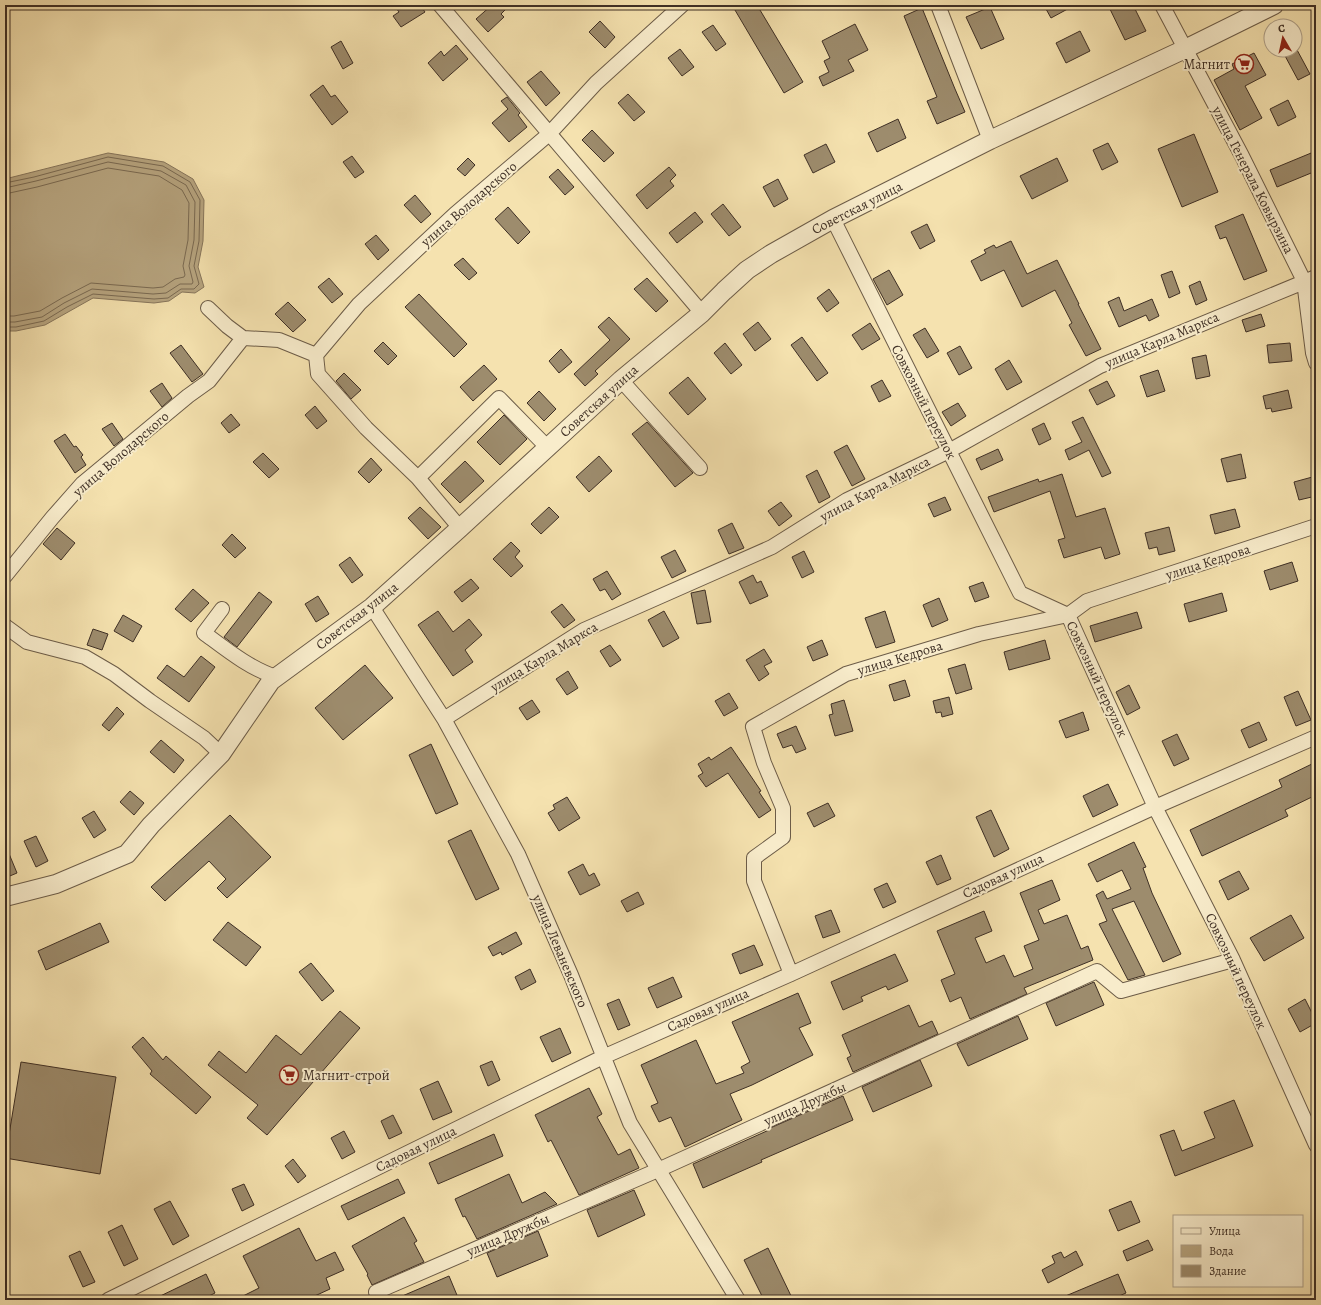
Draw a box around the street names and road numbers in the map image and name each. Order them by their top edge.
street label: улица Генерала Ковырзина [1207,102,1299,257]
street label: улица Володарского [416,157,521,252]
street label: Советская улица [808,177,906,239]
street label: улица Карла Маркса [1101,307,1222,373]
street label: Совхозный переулок [887,342,961,462]
street label: Советская улица [556,360,643,441]
street label: улица Володарского [68,407,173,502]
street label: улица Карла Маркса [816,452,934,527]
street label: улица Кедрова [1162,539,1253,585]
street label: Советская улица [312,578,403,654]
street label: улица Карла Маркса [486,617,602,697]
street label: Совхозный переулок [1062,618,1132,740]
street label: улица Кедрова [854,636,945,680]
street label: Садовая улица [959,849,1047,903]
street label: улица Леваневского [527,891,592,1010]
street label: Совхозный переулок [1201,910,1271,1032]
street label: Садовая улица [664,983,752,1036]
street label: улица Дружбы [760,1077,849,1131]
street label: Садовая улица [372,1121,460,1177]
street label: улица Дружбы [463,1209,552,1261]

